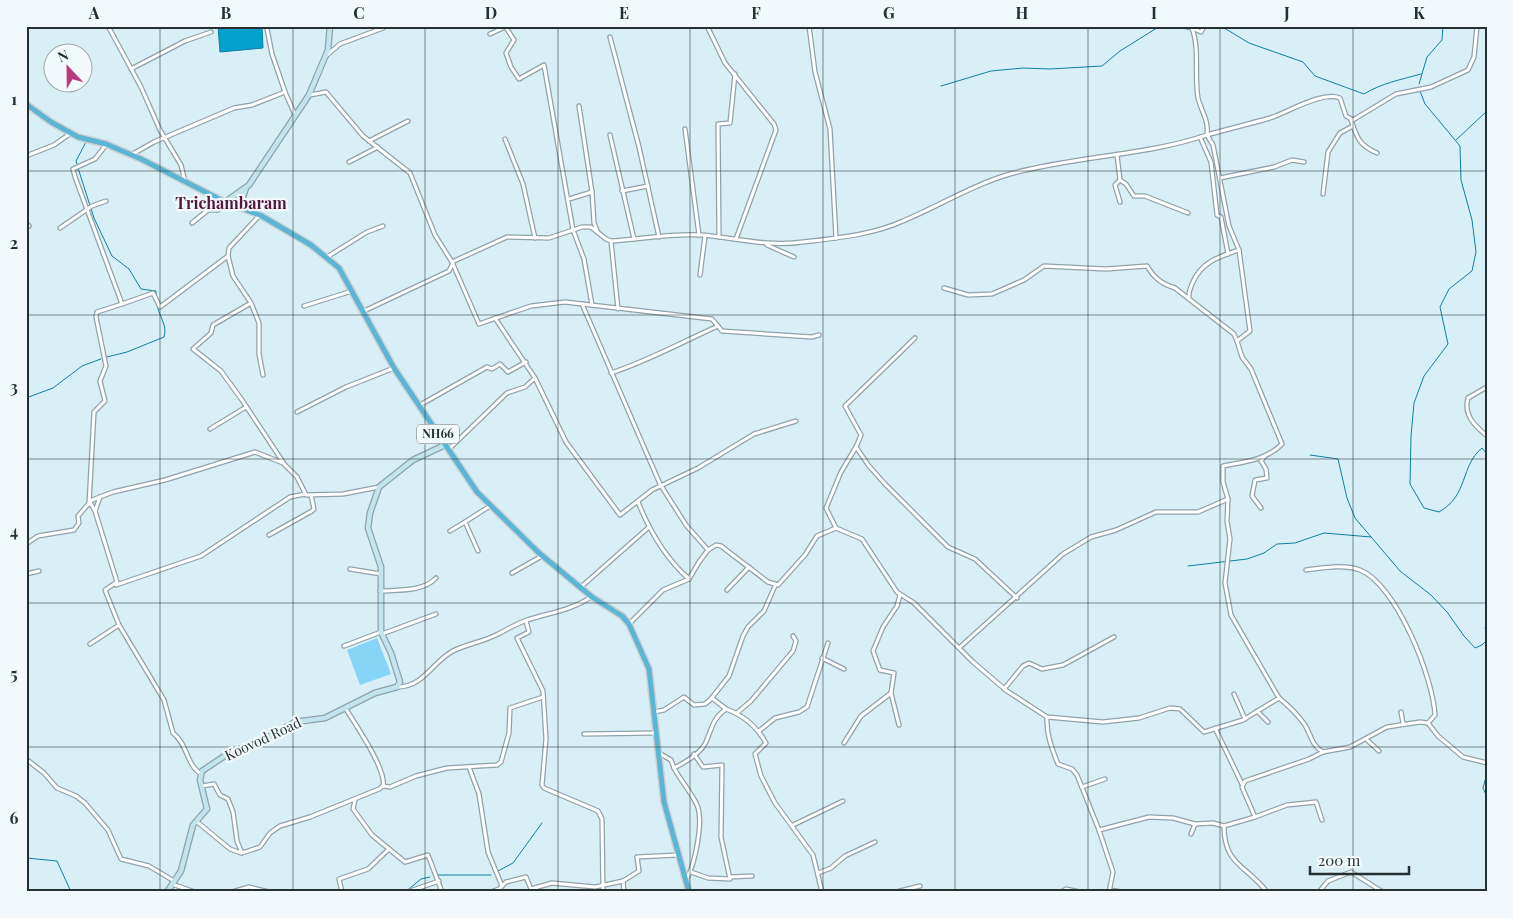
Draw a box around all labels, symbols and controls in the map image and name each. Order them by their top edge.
text: A [88,2,100,23]
text: B [221,2,232,23]
text: C [353,2,365,23]
text: D [485,2,497,23]
text: E [619,2,629,23]
text: F [751,2,761,23]
text: G [883,2,895,23]
text: H [1016,2,1029,23]
text: I [1151,2,1157,23]
text: J [1283,2,1290,23]
text: K [1413,2,1425,23]
north arrow [42,42,92,92]
text: N [55,45,71,66]
text: 1 [11,88,17,109]
district label: Trichambaram [175,192,287,213]
text: 2 [10,232,18,253]
text: 3 [10,376,18,397]
road number: NH66 [417,424,459,444]
text: 4 [10,520,18,541]
text: 5 [10,663,18,684]
street label: Koovod Road [221,713,304,765]
text: 6 [10,807,19,828]
scale bar [1310,843,1409,875]
text: 200 m [1318,850,1361,870]

